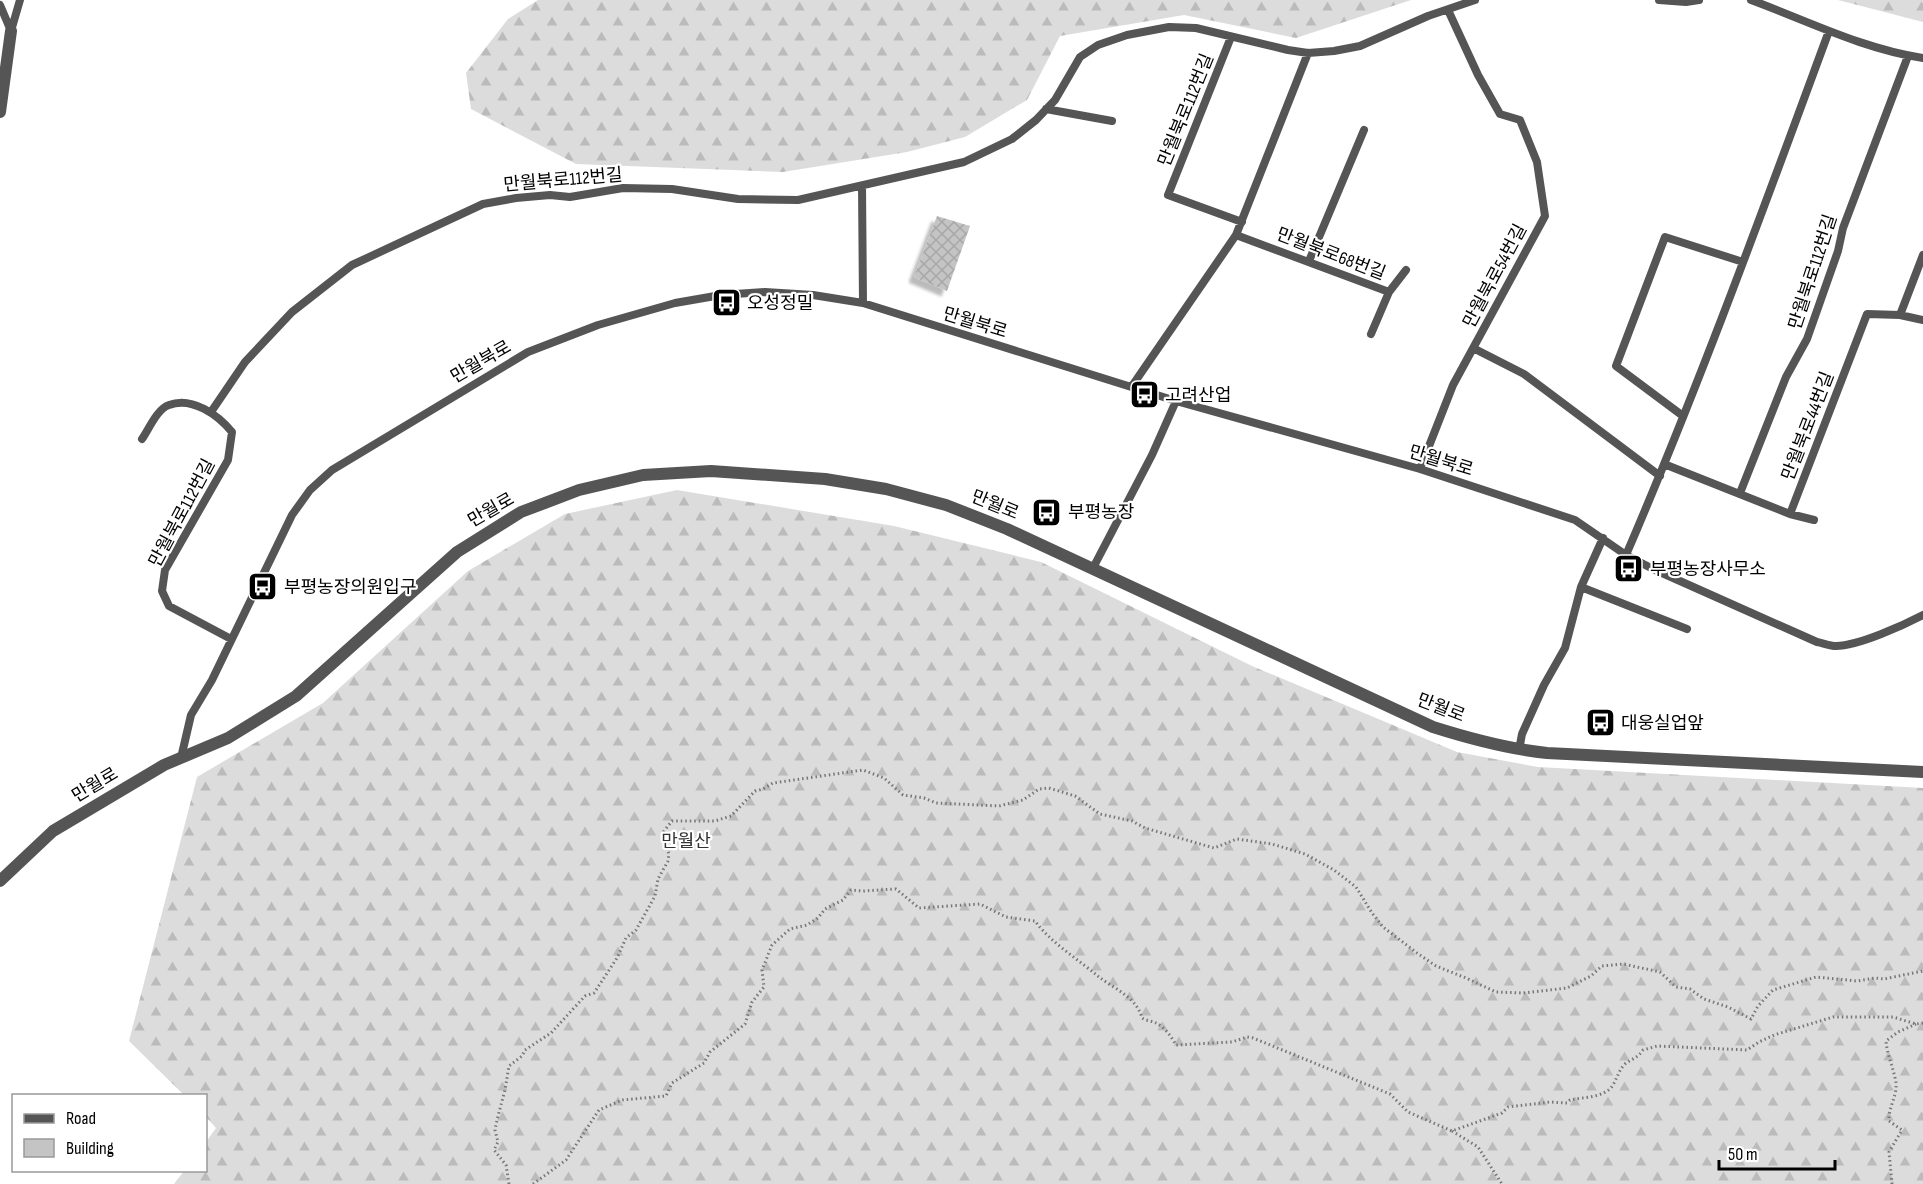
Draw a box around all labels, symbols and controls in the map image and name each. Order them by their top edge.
street label: 만월북로112번길 [1154,51,1218,169]
street label: 만월북로112번길 [503,164,623,196]
street label: 만월북로112번길 [1785,212,1841,332]
street label: 만월북로54번길 [1459,221,1531,331]
street label: 만월북로68번길 [1273,224,1389,284]
bus stop icon: 오성정밀 [710,287,742,319]
place label: 오성정밀 [747,293,813,314]
street label: 만월북로 [940,303,1010,343]
street label: 만월북로 [447,336,515,388]
street label: 만월북로44번길 [1778,369,1838,483]
bus stop icon: 고려산업 [1128,379,1160,411]
place label: 고려산업 [1165,385,1231,406]
street label: 만월북로 [1406,441,1476,481]
street label: 만월북로112번길 [145,455,219,571]
street label: 만월로 [968,486,1022,524]
street label: 만월로 [464,488,518,532]
bus stop icon: 부평농장 [1031,496,1063,528]
place label: 부평농장 [1068,502,1134,523]
bus stop icon: 부평농장사무소 [1613,553,1645,585]
place label: 부평농장사무소 [1650,559,1766,580]
bus stop icon: 부평농장의원입구 [247,571,279,603]
place label: 부평농장의원입구 [284,577,416,598]
street label: 만월로 [1414,689,1468,727]
bus stop icon: 대웅실업앞 [1584,707,1616,739]
place label: 대웅실업앞 [1621,713,1704,734]
street label: 만월로 [68,763,122,807]
park label: 만월산 [661,831,711,852]
legend [12,1094,207,1172]
text: Road [66,1108,96,1129]
scale bar [1719,1133,1834,1171]
text: Building [66,1138,114,1159]
text: 50 m [1728,1144,1758,1165]

